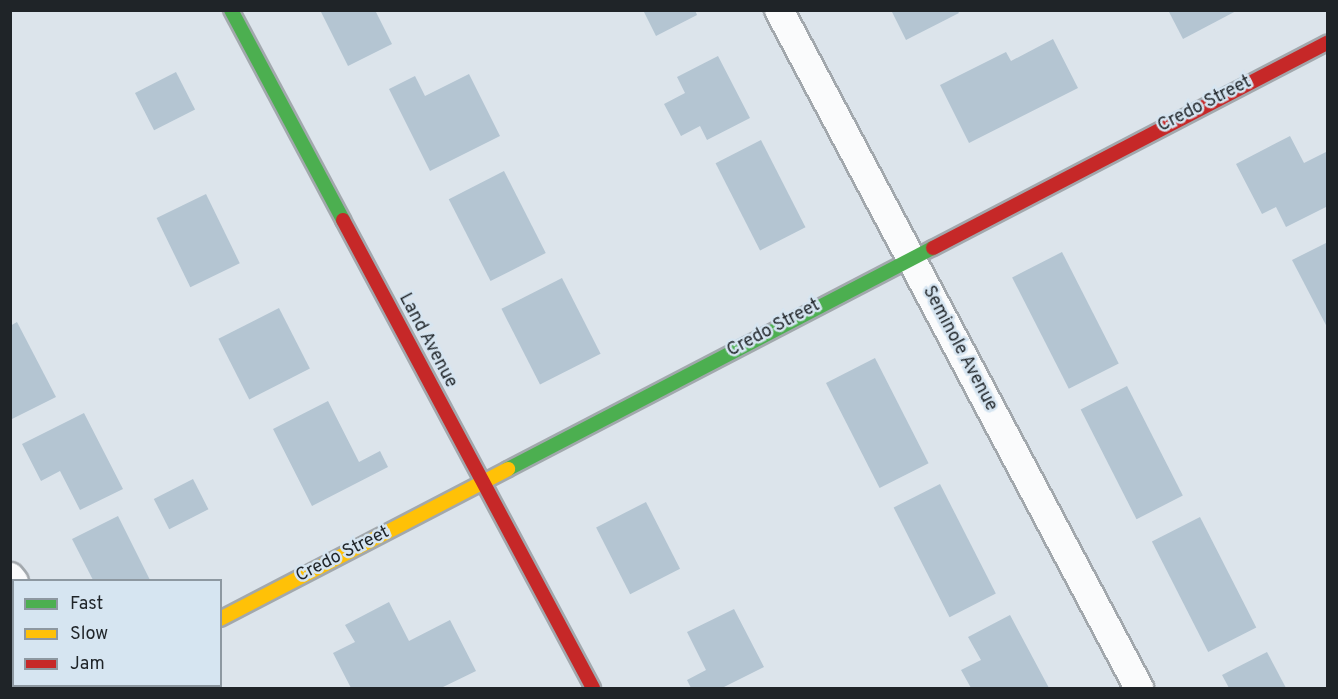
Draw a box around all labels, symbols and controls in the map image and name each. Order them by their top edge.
street label: Credo Street [1155,72,1255,138]
street label: Seminole Avenue [917,282,1001,416]
street label: Land Avenue [393,290,461,392]
street label: Credo Street [724,295,824,363]
street label: Credo Street [293,522,393,588]
legend [12,579,222,687]
text: Fast [70,593,103,616]
text: Slow [70,623,108,646]
text: Jam [70,653,105,676]

